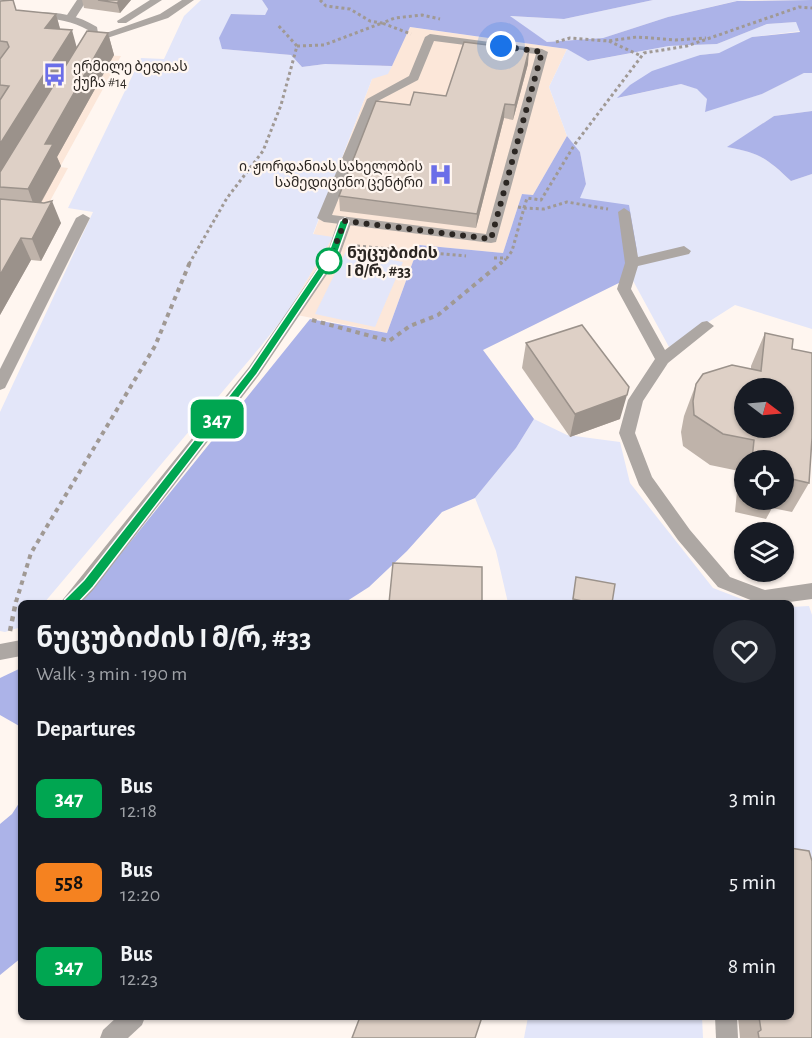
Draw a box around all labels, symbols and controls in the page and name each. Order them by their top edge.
your location [486,31,516,61]
place label: ერმილე ბედიას ქუჩა #14 [73,59,188,91]
bus stop icon: ერმილე ბედიას ქუჩა #14 [42,61,68,87]
place label: ი. ჟორდანიას სახელობის სამედიცინო ცენტრი [239,159,423,191]
hospital icon: ი. ჟორდანიას სახელობის სამედიცინო ცენტრი [428,161,454,187]
place label: ნუცუბიძის I მ/რ, #33 [347,245,438,279]
marker: ნუცუბიძის I მ/რ, #33 [316,248,342,274]
north arrow [734,378,794,438]
map controls [734,378,794,582]
line badge: 347 [182,400,252,438]
text: 347 [203,409,231,430]
button: locate [734,450,794,510]
button: layers [734,522,794,582]
button: heart [713,620,776,683]
text: ნუცუბიძის I მ/რ, #33 [36,625,311,653]
text: Walk · 3 min · 190 m [36,664,187,684]
text: Departures [36,718,136,740]
text: Bus [120,775,153,797]
text: 3 min [729,787,776,809]
text: 347 [55,788,83,809]
text: 12:18 [120,801,157,821]
text: Bus [120,859,153,881]
text: 5 min [729,871,776,893]
text: 558 [55,872,83,893]
text: 12:20 [120,885,160,905]
text: Bus [120,943,153,965]
text: 8 min [728,955,776,977]
text: 347 [55,956,83,977]
text: 12:23 [120,969,158,989]

